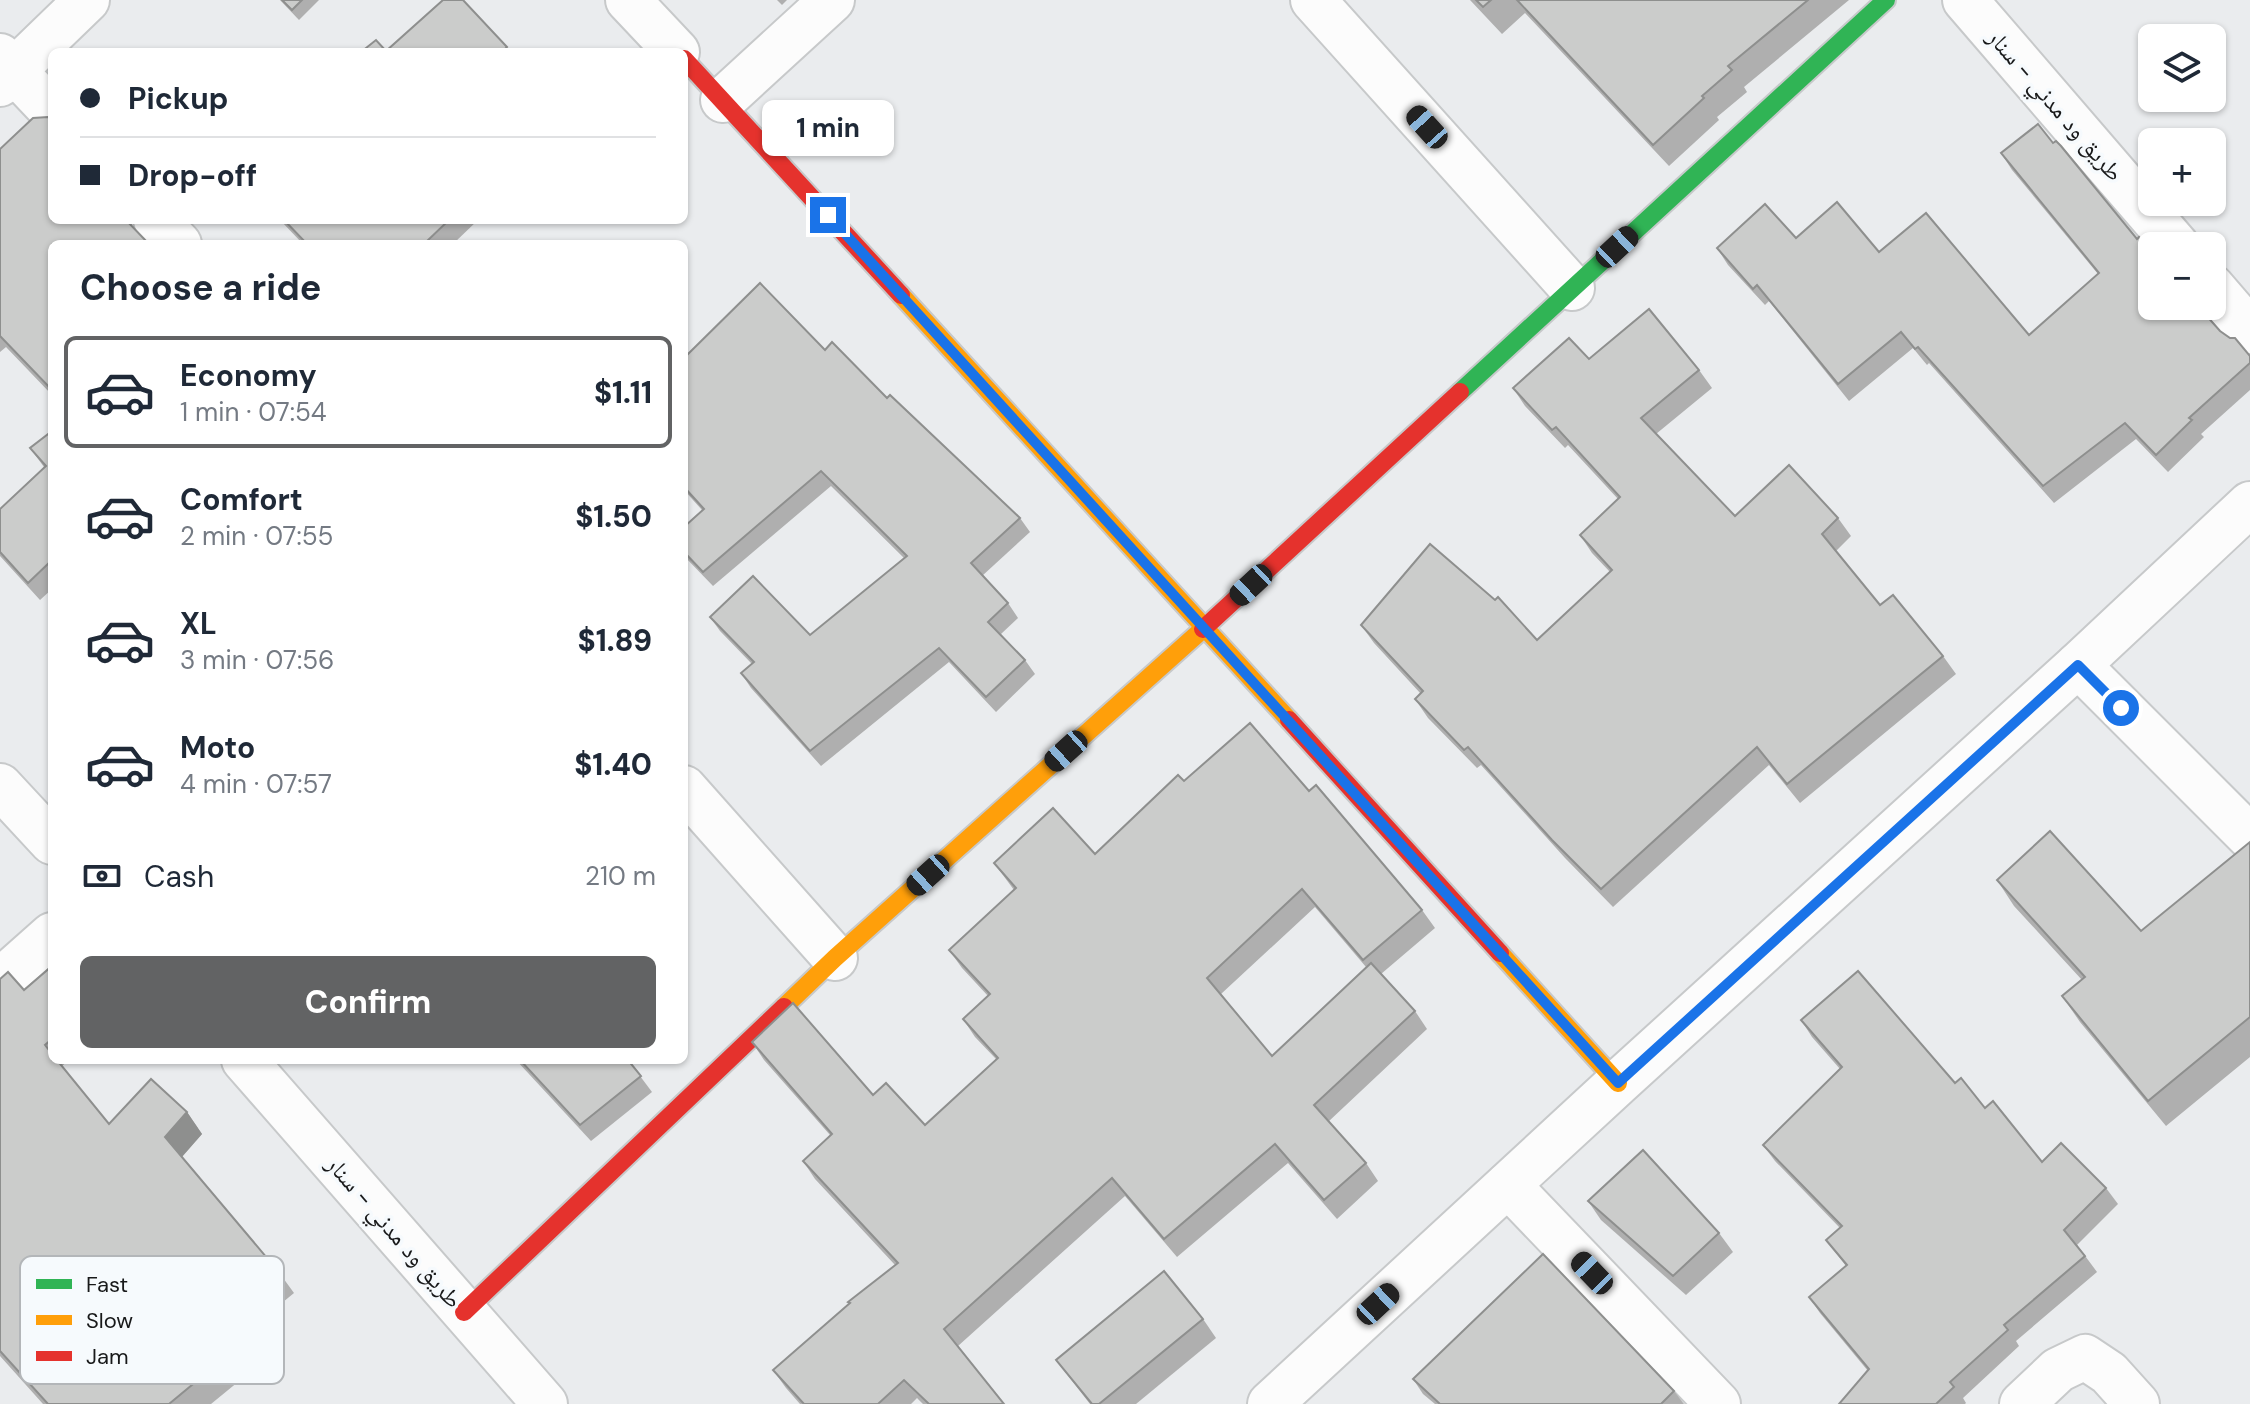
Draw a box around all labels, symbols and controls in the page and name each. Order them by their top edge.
street label: طريق ود مدني - سنار [1977,21,2130,190]
map controls [2138,24,2226,320]
button: layers [2138,24,2226,112]
text: Pickup [128,79,228,118]
callout: 1 min [762,99,894,155]
car [1402,101,1452,153]
text: 1 min [796,111,860,145]
button: + [2138,128,2226,216]
text: Drop-off [128,156,257,195]
route end [810,197,846,233]
car [1591,222,1643,272]
button: − [2138,232,2226,320]
text: Choose a ride [80,264,321,311]
icon: car [84,356,156,428]
text: Economy [180,356,317,395]
text: $1.11 [594,373,652,412]
text: 1 min · 07:54 [180,395,327,429]
icon: car [84,480,156,552]
text: Comfort [180,480,303,519]
text: $1.50 [575,497,652,536]
text: 2 min · 07:55 [180,519,333,553]
car [1225,560,1277,610]
icon: car [84,604,156,676]
text: XL [180,604,217,643]
text: $1.89 [578,621,652,660]
text: 3 min · 07:56 [180,643,334,677]
route start [2103,690,2139,726]
car [1040,726,1092,776]
icon: car [84,728,156,800]
text: Moto [180,728,255,767]
text: $1.40 [574,745,652,784]
text: 4 min · 07:57 [180,767,332,801]
car [902,850,954,900]
icon: cash [80,854,124,898]
text: Cash [144,857,214,896]
text: 210 m [585,859,656,893]
button: Confirm [80,956,656,1048]
street label: طريق ود مدني - سنار [316,1148,469,1317]
car [1567,1247,1617,1299]
legend [20,1256,284,1384]
text: Fast [86,1270,128,1299]
car [1352,1279,1404,1329]
text: Slow [86,1306,133,1335]
text: Jam [86,1342,129,1371]

